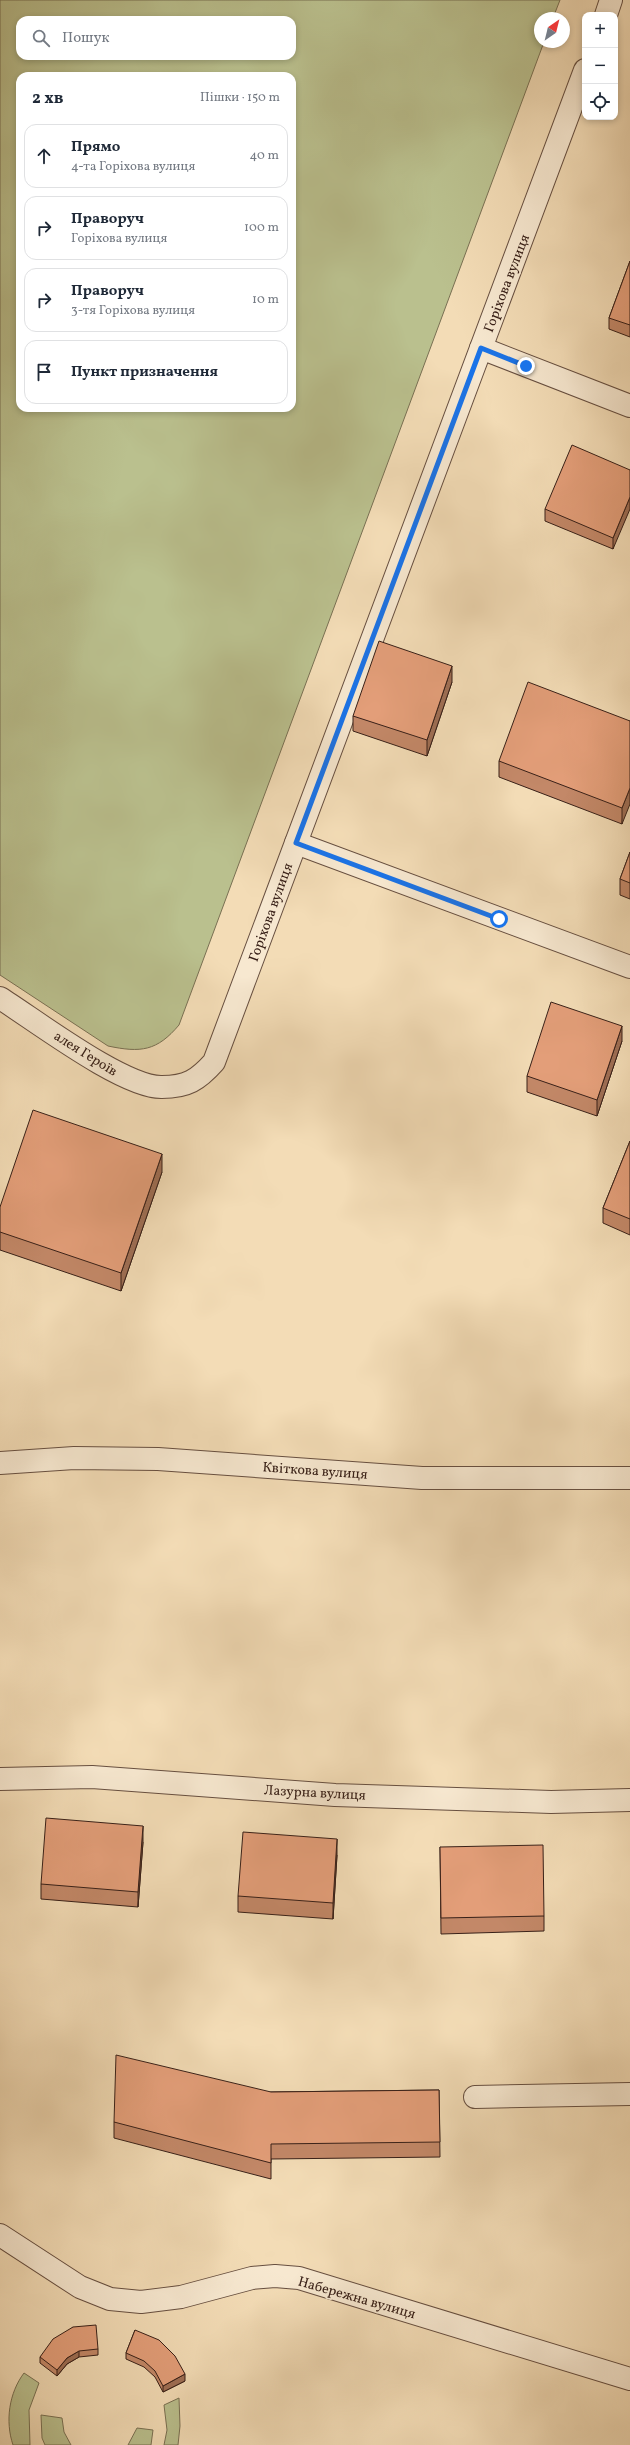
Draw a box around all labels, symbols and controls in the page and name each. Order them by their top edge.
north arrow [534,12,570,48]
map controls [582,12,618,120]
button: + [582,12,618,48]
search box [16,16,296,60]
icon: search [30,27,52,49]
text: Пошук [62,28,110,49]
button: − [582,48,618,84]
button: locate [582,84,618,120]
text: 2 хв [32,87,64,110]
text: Пішки · 150 m [200,89,280,107]
text: Прямо [71,137,120,158]
icon: ahead [33,145,55,167]
text: 40 m [250,147,279,165]
text: 4-та Горіхова вулиця [71,158,195,176]
text: Праворуч [71,209,144,230]
icon: right [33,217,55,239]
text: 100 m [244,219,279,237]
text: Горіхова вулиця [71,230,167,248]
street label: Горіхова вулиця [480,232,535,335]
text: Праворуч [71,281,144,302]
icon: right [33,289,55,311]
text: 10 m [252,291,279,309]
text: 3-тя Горіхова вулиця [71,302,195,320]
route end [517,357,535,375]
icon: arrive [33,361,55,383]
text: Пункт призначення [71,362,218,383]
street label: Горіхова вулиця [245,861,298,965]
route start [490,910,508,928]
street label: алея Героїв [50,1027,121,1081]
street label: Квіткова вулиця [262,1458,368,1485]
street label: Лазурна вулиця [264,1781,366,1806]
street label: Набережна вулиця [296,2273,418,2324]

